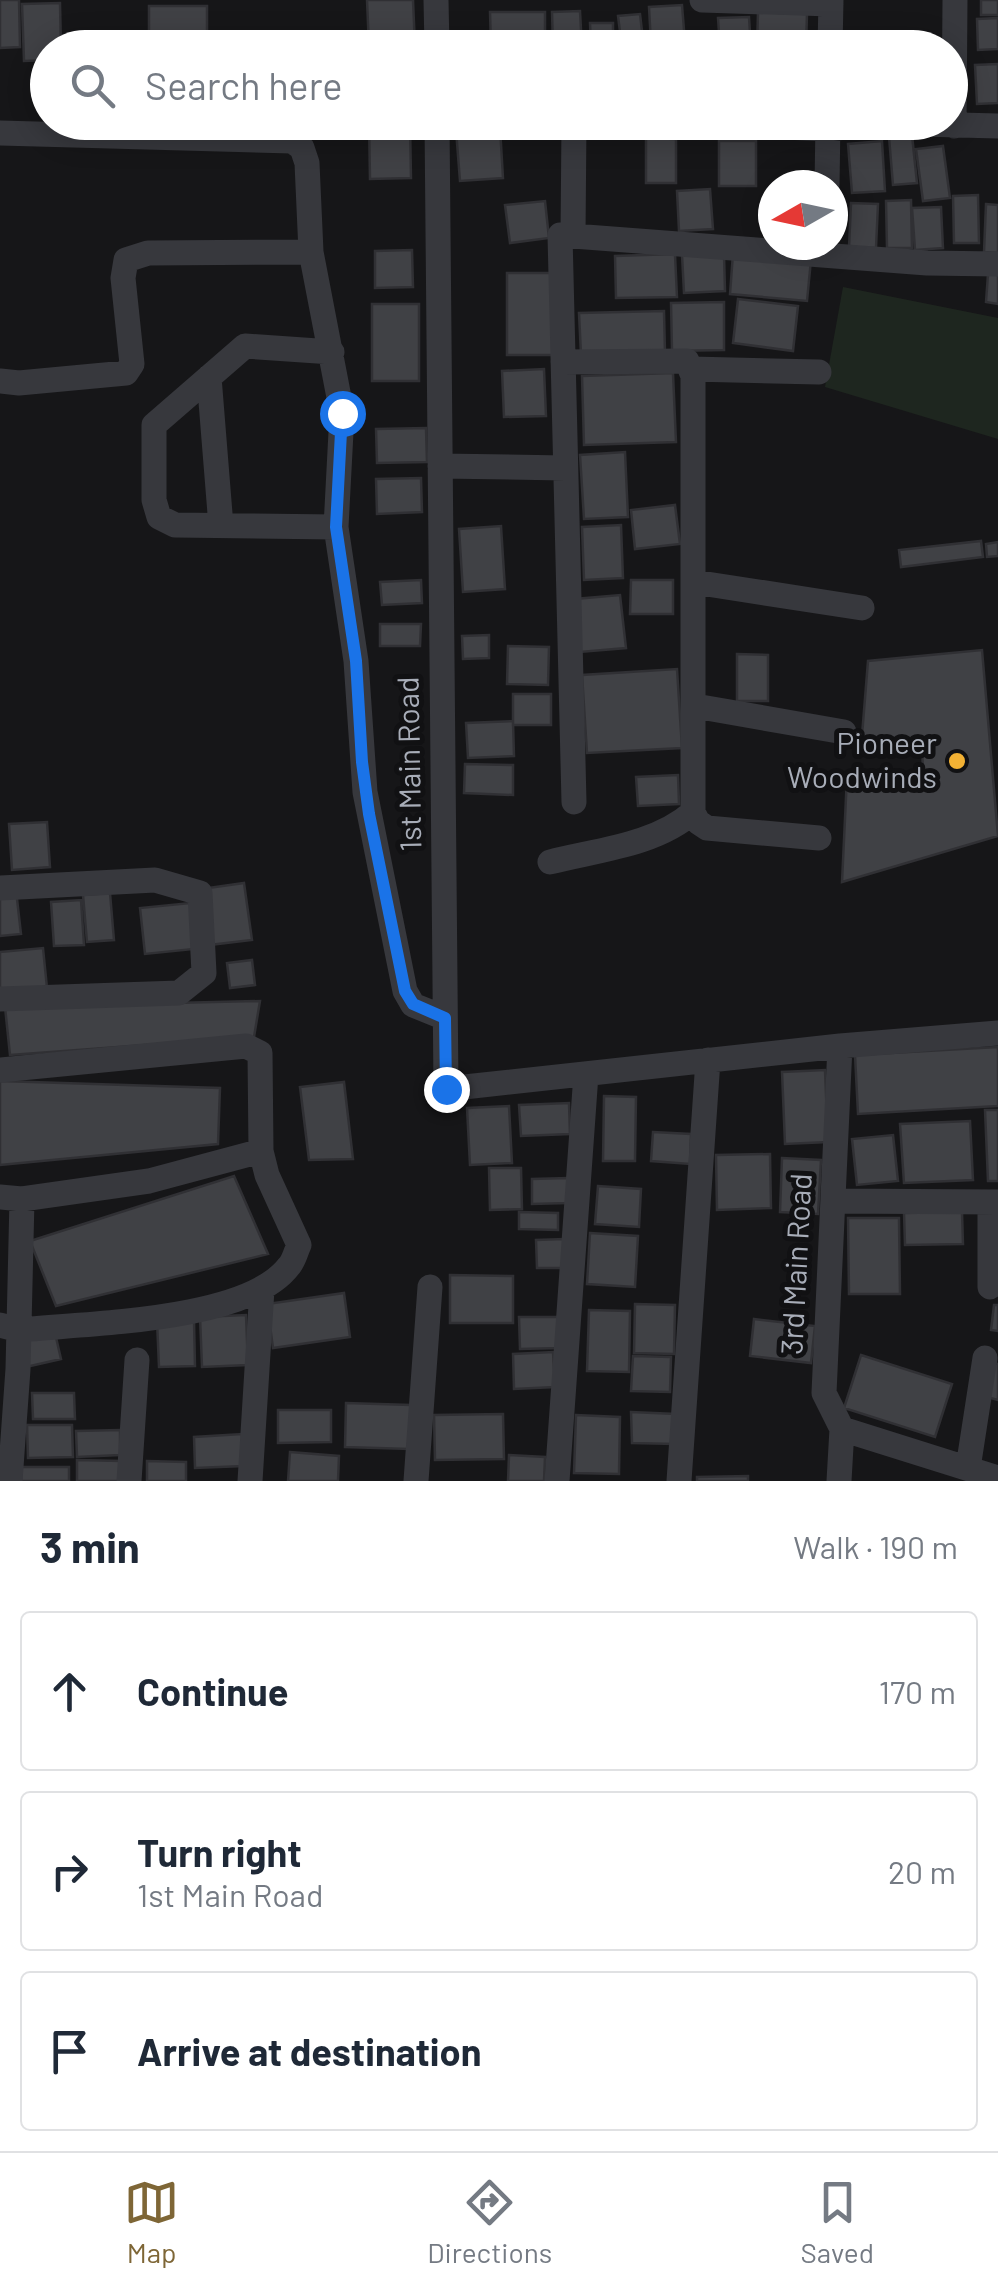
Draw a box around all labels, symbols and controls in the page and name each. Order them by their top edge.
search box [30,30,968,140]
icon: search [65,58,120,113]
text: Search here [145,62,343,108]
north arrow [758,170,848,260]
route start [320,391,366,437]
street label: 1st Main Road [388,676,428,852]
place label: Pioneer Woodwinds [787,724,937,794]
marker: Pioneer Woodwinds [946,750,968,772]
route end [424,1067,470,1113]
street label: 3rd Main Road [772,1172,818,1355]
text: 3 min [40,1521,140,1571]
text: Walk · 190 m [793,1527,958,1565]
icon: ahead [42,1664,97,1719]
text: Continue [137,1668,288,1714]
text: 170 m [879,1672,956,1710]
text: Turn right [137,1829,302,1875]
icon: right [42,1844,97,1899]
text: 20 m [888,1852,956,1890]
text: 1st Main Road [137,1875,323,1913]
icon: arrive [42,2024,97,2079]
text: Arrive at destination [137,2028,482,2074]
tab: Map [124,2175,179,2269]
tab: Directions [427,2175,552,2269]
tab: Saved [800,2175,874,2269]

